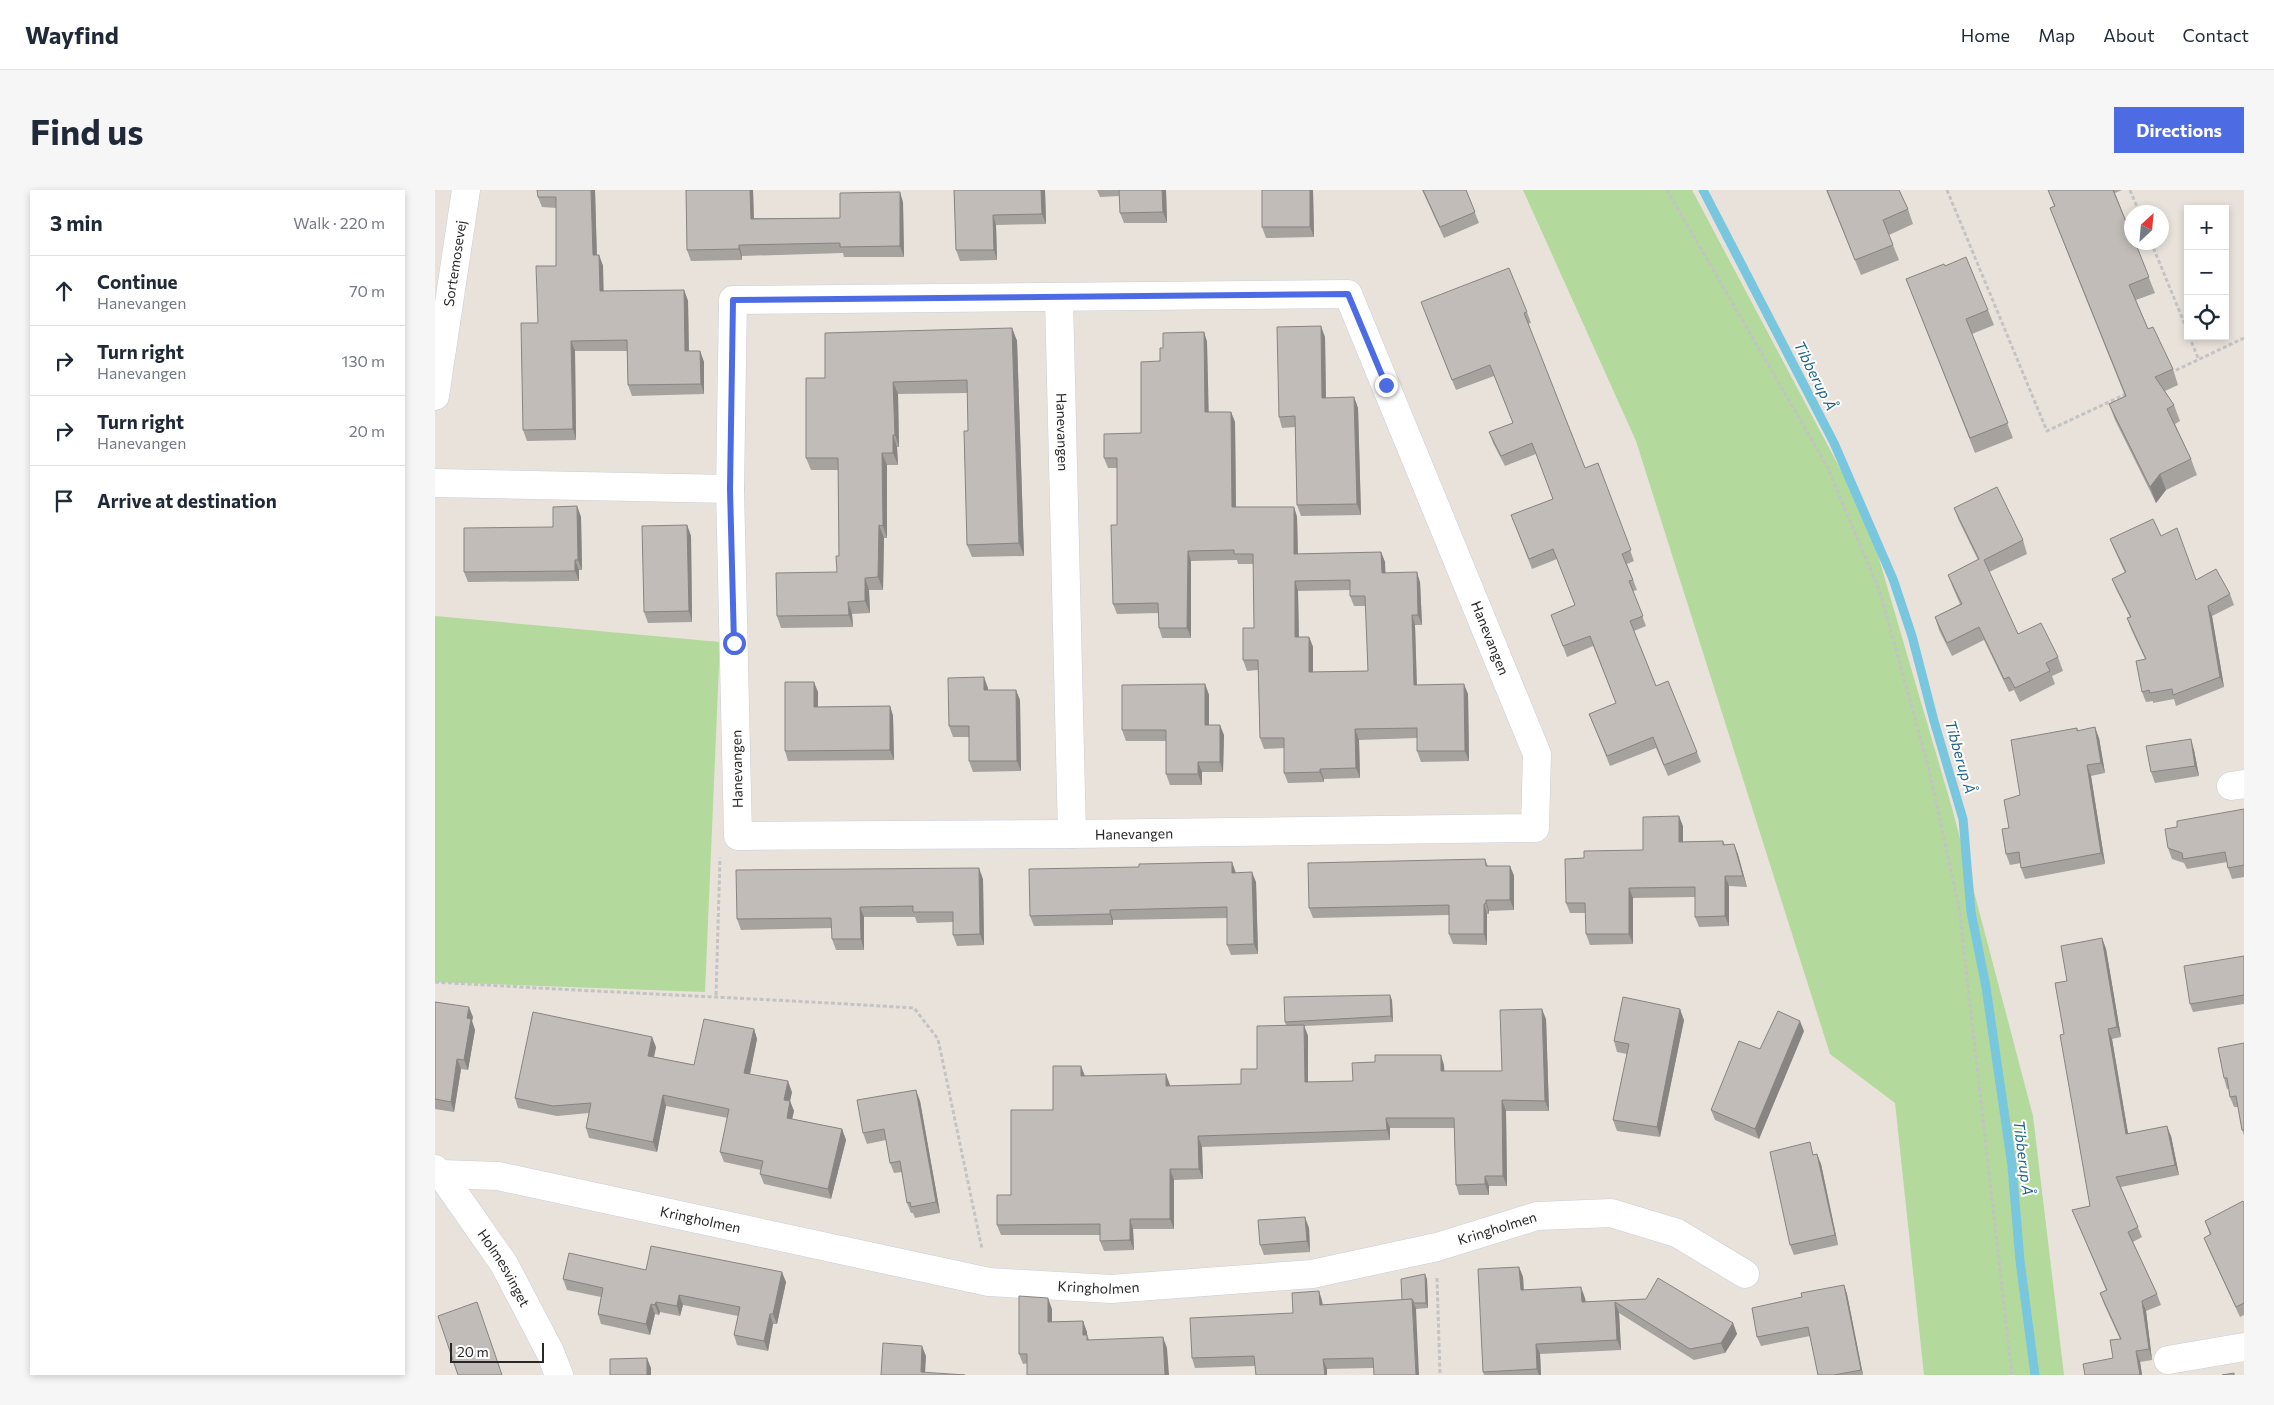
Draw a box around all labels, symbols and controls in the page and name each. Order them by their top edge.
text: Wayfind [25,20,119,49]
text: Home [1961,24,2010,46]
text: Map [2038,24,2075,46]
text: About [2103,24,2155,46]
text: Contact [2183,24,2249,46]
button: Directions [2114,107,2244,153]
text: Find us [30,109,144,152]
north arrow [2124,205,2169,250]
map controls [2184,205,2229,340]
button: + [2184,205,2229,250]
text: 3 min [50,210,103,235]
text: Walk · 220 m [293,213,385,232]
street label: Sortemosevej [440,219,469,308]
button: − [2184,250,2229,295]
text: Continue [97,270,177,293]
icon: ahead [50,277,78,305]
text: 70 m [349,281,385,300]
text: Hanevangen [97,293,186,312]
button: locate [2184,295,2229,340]
water label: Tibberup Å [1791,337,1842,413]
text: Turn right [97,340,184,363]
icon: right [50,347,78,375]
text: 130 m [342,351,385,370]
text: Hanevangen [97,363,186,382]
route end [1375,374,1398,397]
street label: Hanevangen [1053,393,1072,471]
text: Turn right [97,410,184,433]
icon: right [50,417,78,445]
text: 20 m [349,421,385,440]
text: Hanevangen [97,433,186,452]
icon: arrive [50,487,78,515]
text: Arrive at destination [97,489,277,512]
street label: Hanevangen [1468,598,1513,677]
route start [723,632,746,655]
water label: Tibberup Å [1942,718,1981,796]
street label: Hanevangen [727,730,746,808]
street label: Hanevangen [1095,824,1173,843]
water label: Tibberup Å [2010,1119,2039,1197]
street label: Kringholmen [659,1202,742,1236]
street label: Kringholmen [1455,1208,1539,1248]
street label: Holmesvinget [474,1226,534,1310]
street label: Kringholmen [1057,1277,1140,1297]
scale bar [450,1340,544,1363]
text: 20 m [457,1343,489,1360]

